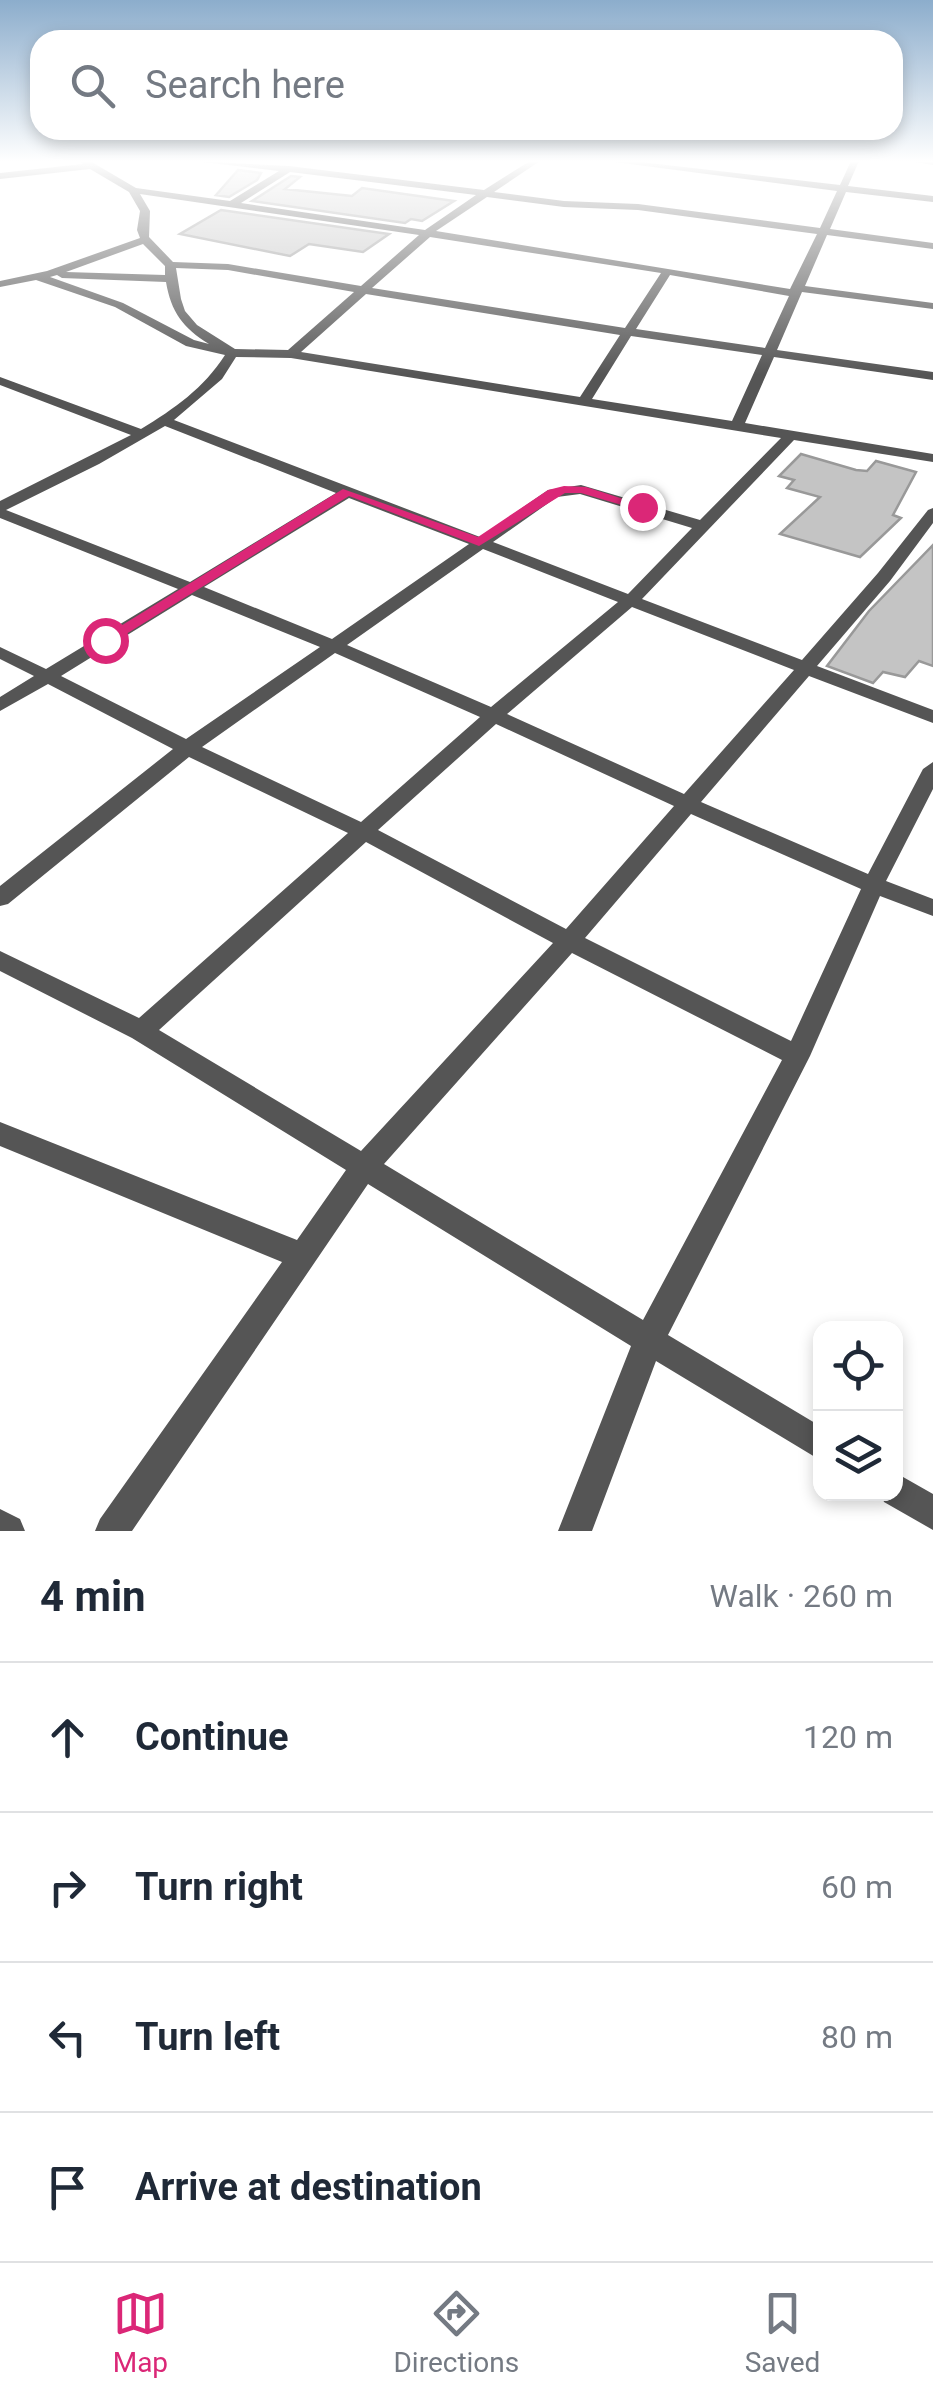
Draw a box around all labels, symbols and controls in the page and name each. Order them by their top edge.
search box [30,30,903,140]
icon: search [65,58,120,113]
text: Search here [145,63,345,107]
route end [620,485,666,531]
route start [83,618,129,664]
map controls [813,1321,903,1501]
button: locate [813,1321,903,1411]
button: layers [813,1411,903,1501]
text: 4 min [40,1572,146,1621]
text: Walk · 260 m [710,1577,893,1615]
icon: ahead [40,1710,95,1765]
text: Continue [135,1715,289,1759]
text: 120 m [803,1718,893,1756]
icon: right [40,1860,95,1915]
text: Turn right [135,1865,303,1909]
text: 60 m [821,1868,893,1906]
icon: left [40,2010,95,2065]
text: Turn left [135,2015,280,2059]
text: 80 m [821,2018,893,2056]
icon: arrive [40,2160,95,2215]
text: Arrive at destination [135,2165,482,2209]
tab: Map [113,2286,168,2379]
tab: Directions [393,2286,519,2379]
tab: Saved [745,2286,820,2379]

